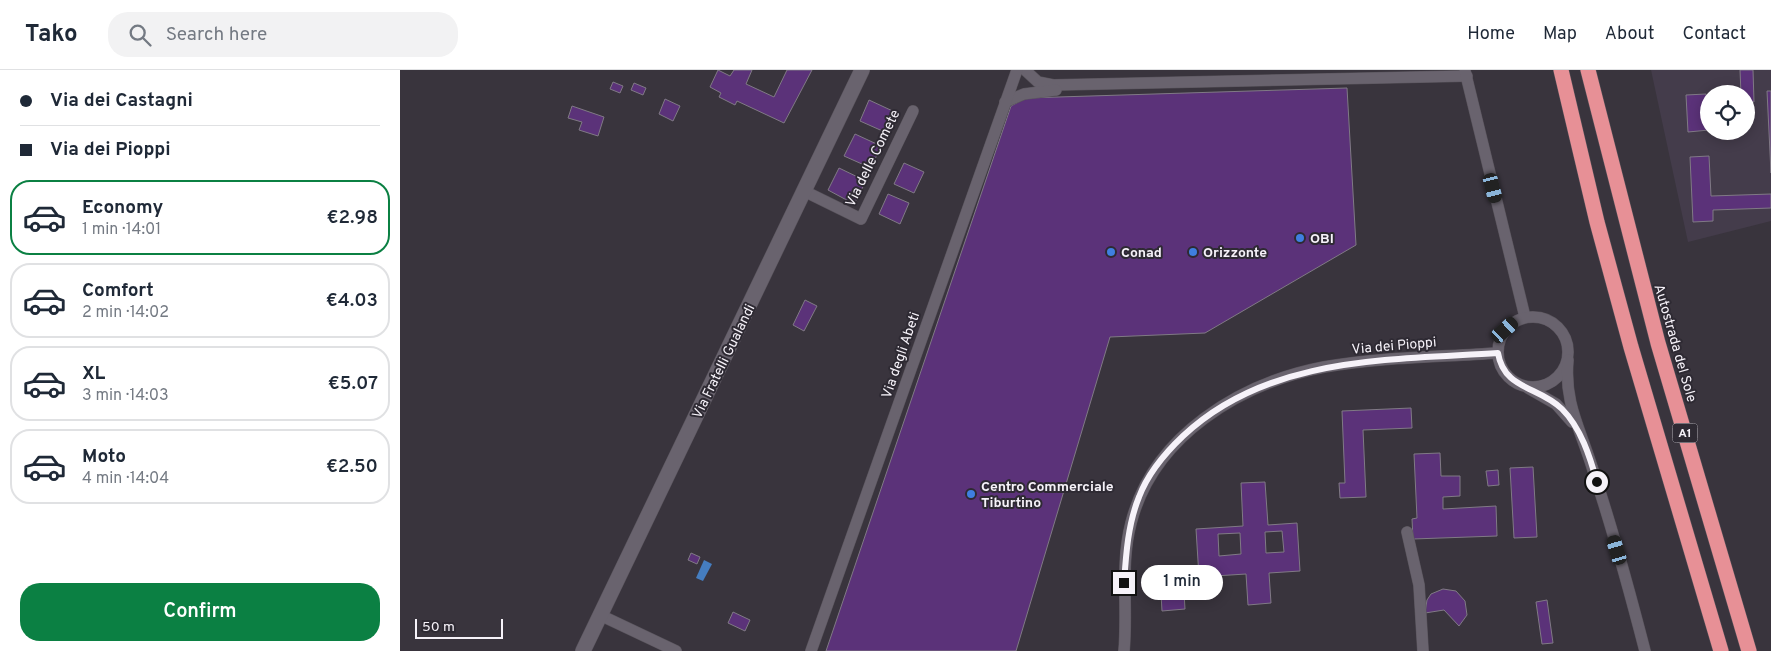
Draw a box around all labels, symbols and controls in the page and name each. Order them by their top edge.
search box [108,12,458,57]
text: Tako [25,20,78,50]
icon: search [126,21,154,49]
text: Search here [166,23,267,47]
text: Home [1467,23,1515,46]
text: Map [1543,23,1577,46]
text: About [1605,23,1654,46]
text: Contact [1682,23,1746,46]
map controls [1700,85,1755,140]
button: locate [1700,85,1755,140]
text: Via dei Castagni [50,89,193,113]
street label: Via delle Comete [842,107,904,210]
text: Via dei Pioppi [50,138,171,162]
car [1482,172,1503,204]
icon: car [22,195,67,240]
text: Economy [82,196,163,220]
text: €2.98 [327,206,378,230]
text: 1 min · 14:01 [82,220,161,240]
place label: OBI [1310,231,1334,248]
marker: OBI [1294,232,1306,244]
place label: Conad [1121,245,1162,262]
place label: Orizzonte [1203,245,1267,262]
marker: Conad [1105,246,1117,258]
marker: Orizzonte [1187,246,1199,258]
icon: car [22,278,67,323]
text: Comfort [82,279,154,303]
street label: Autostrada del Sole [1650,282,1700,404]
text: €4.03 [326,289,378,313]
street label: Via Fratelli Gualandi [689,302,759,422]
text: 2 min · 14:02 [82,303,169,323]
street label: Via degli Abeti [879,310,924,401]
car [1488,314,1521,346]
street label: Via dei Pioppi [1351,334,1437,359]
icon: car [22,361,67,406]
text: XL [82,362,105,386]
text: €5.07 [328,372,378,396]
text: 3 min · 14:03 [82,386,169,406]
road number: A1 [1672,423,1698,442]
icon: car [22,444,67,489]
text: Moto [82,445,126,469]
text: €2.50 [326,455,378,479]
text: 4 min · 14:04 [82,469,169,489]
route start [1586,471,1608,493]
place label: Centro Commerciale Tiburtino [981,479,1114,512]
marker: Centro Commerciale Tiburtino [965,488,977,500]
car [1605,533,1628,567]
callout: 1 min [1142,566,1224,600]
route end [1113,572,1135,594]
text: 1 min [1163,572,1201,592]
button: Confirm [20,583,380,641]
scale bar [415,616,502,639]
text: 50 m [422,619,455,636]

